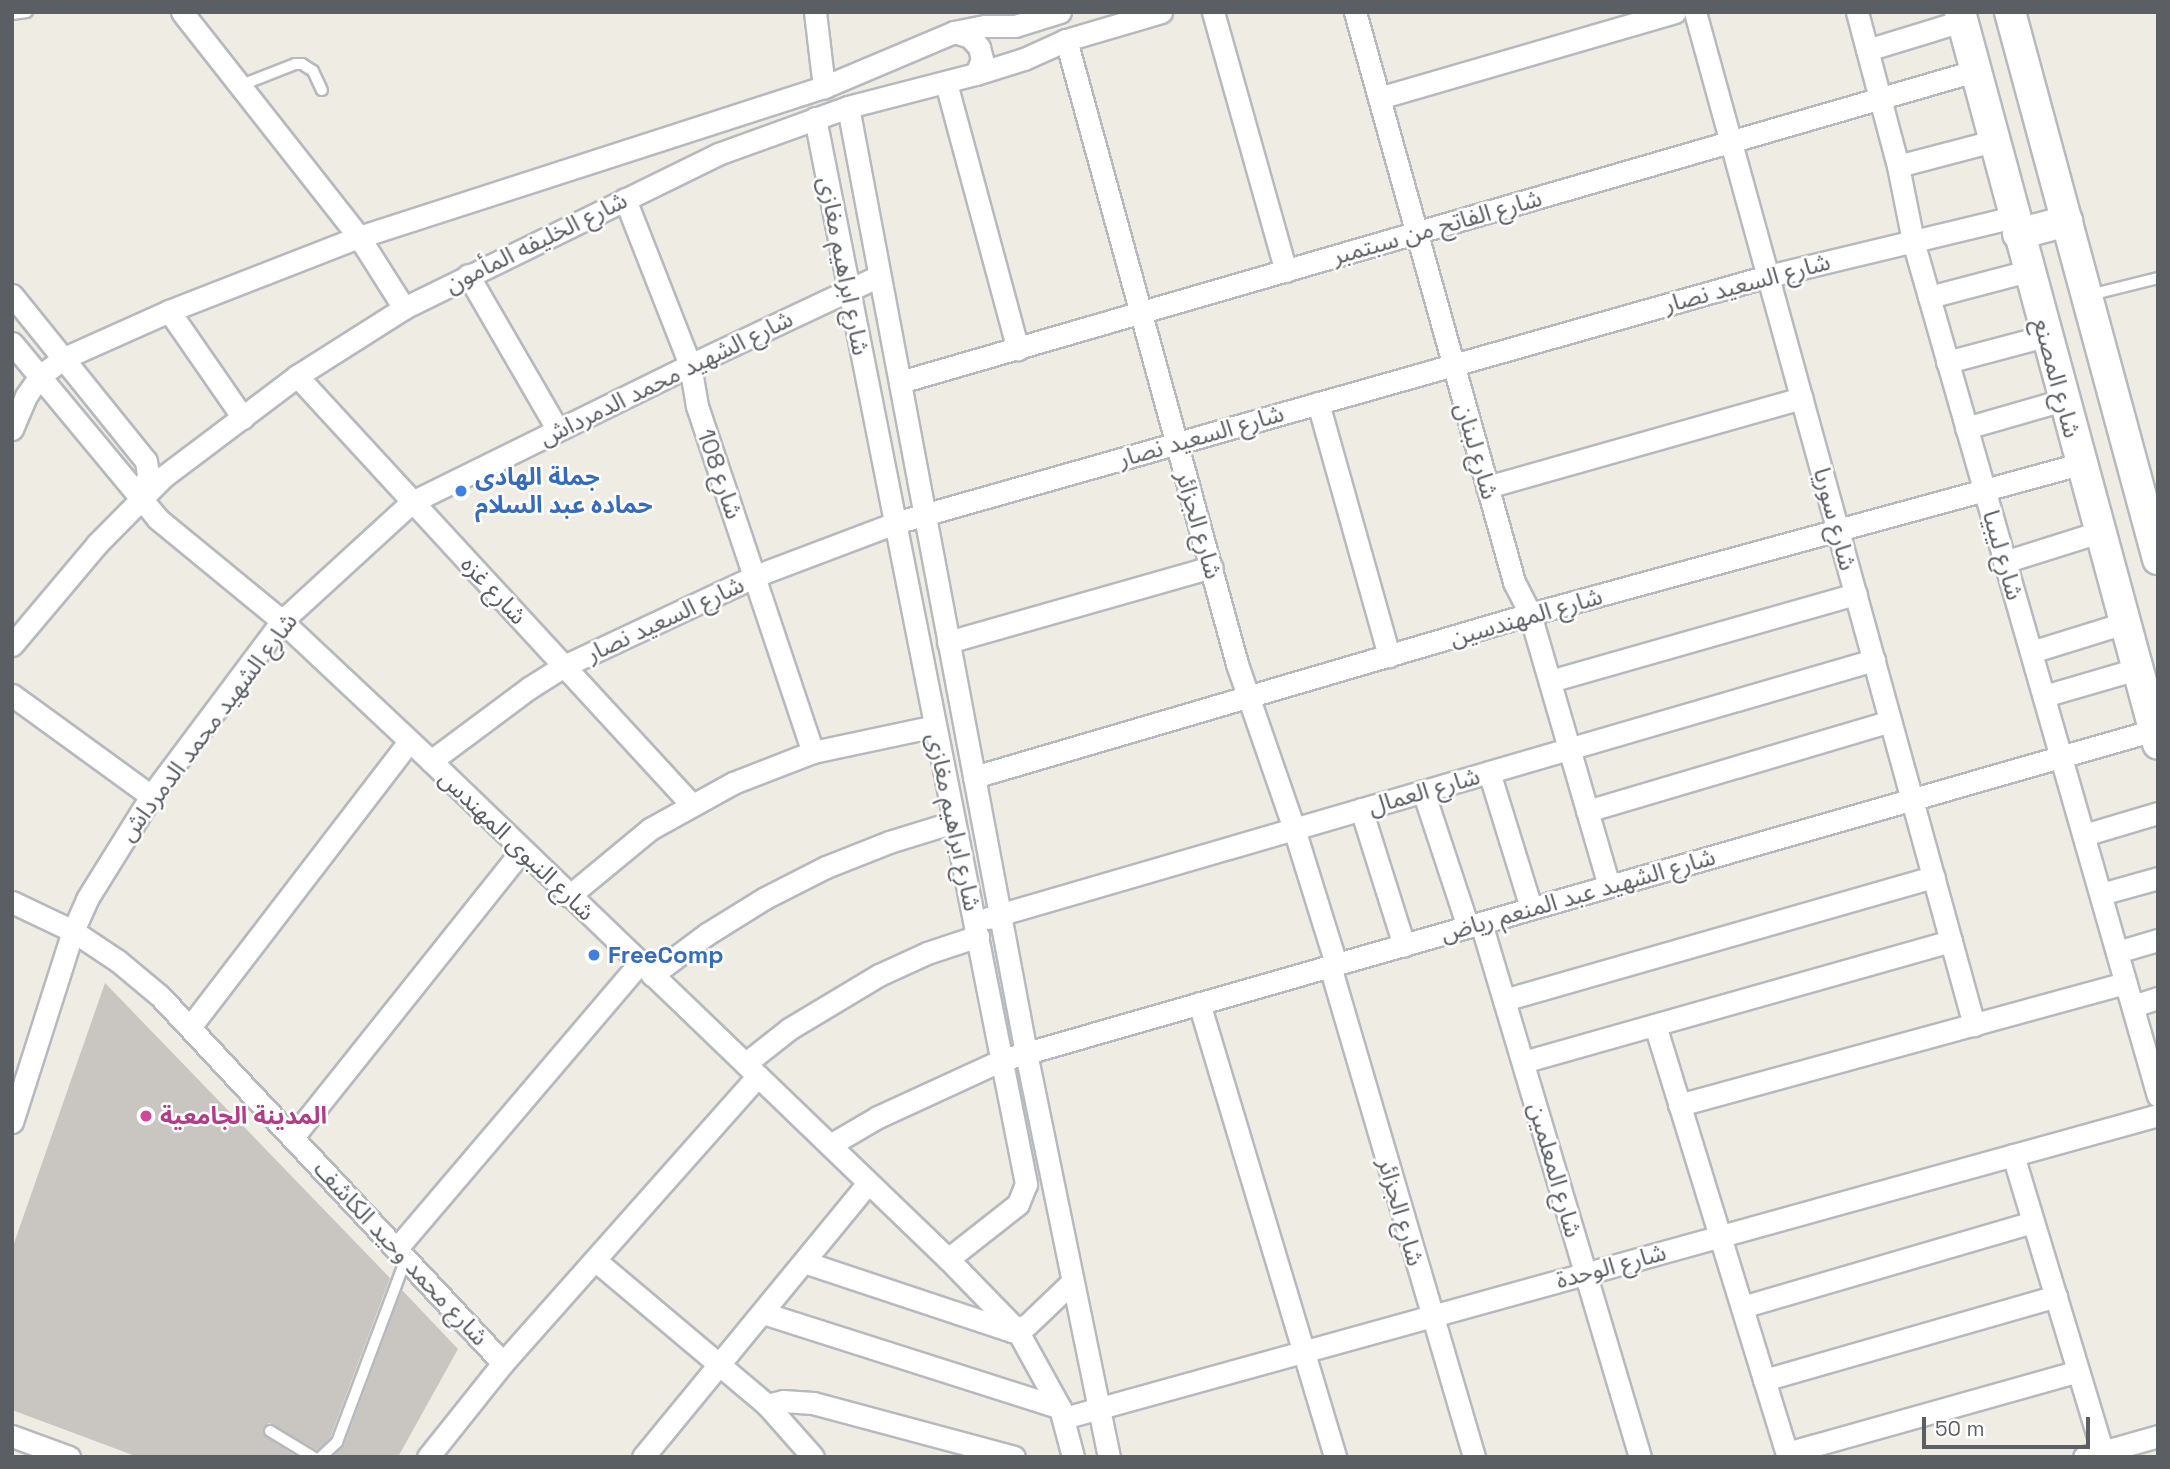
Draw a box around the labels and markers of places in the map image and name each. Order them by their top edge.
place label: جملة الهادى حماده عبد السلام [475,463,653,519]
marker: جملة الهادى حماده عبد السلام [453,483,469,499]
place label: FreeComp [608,941,724,969]
marker: FreeComp [586,947,602,963]
place label: المدينة الجامعية [160,1102,327,1130]
marker: المدينة الجامعية [138,1108,154,1124]

